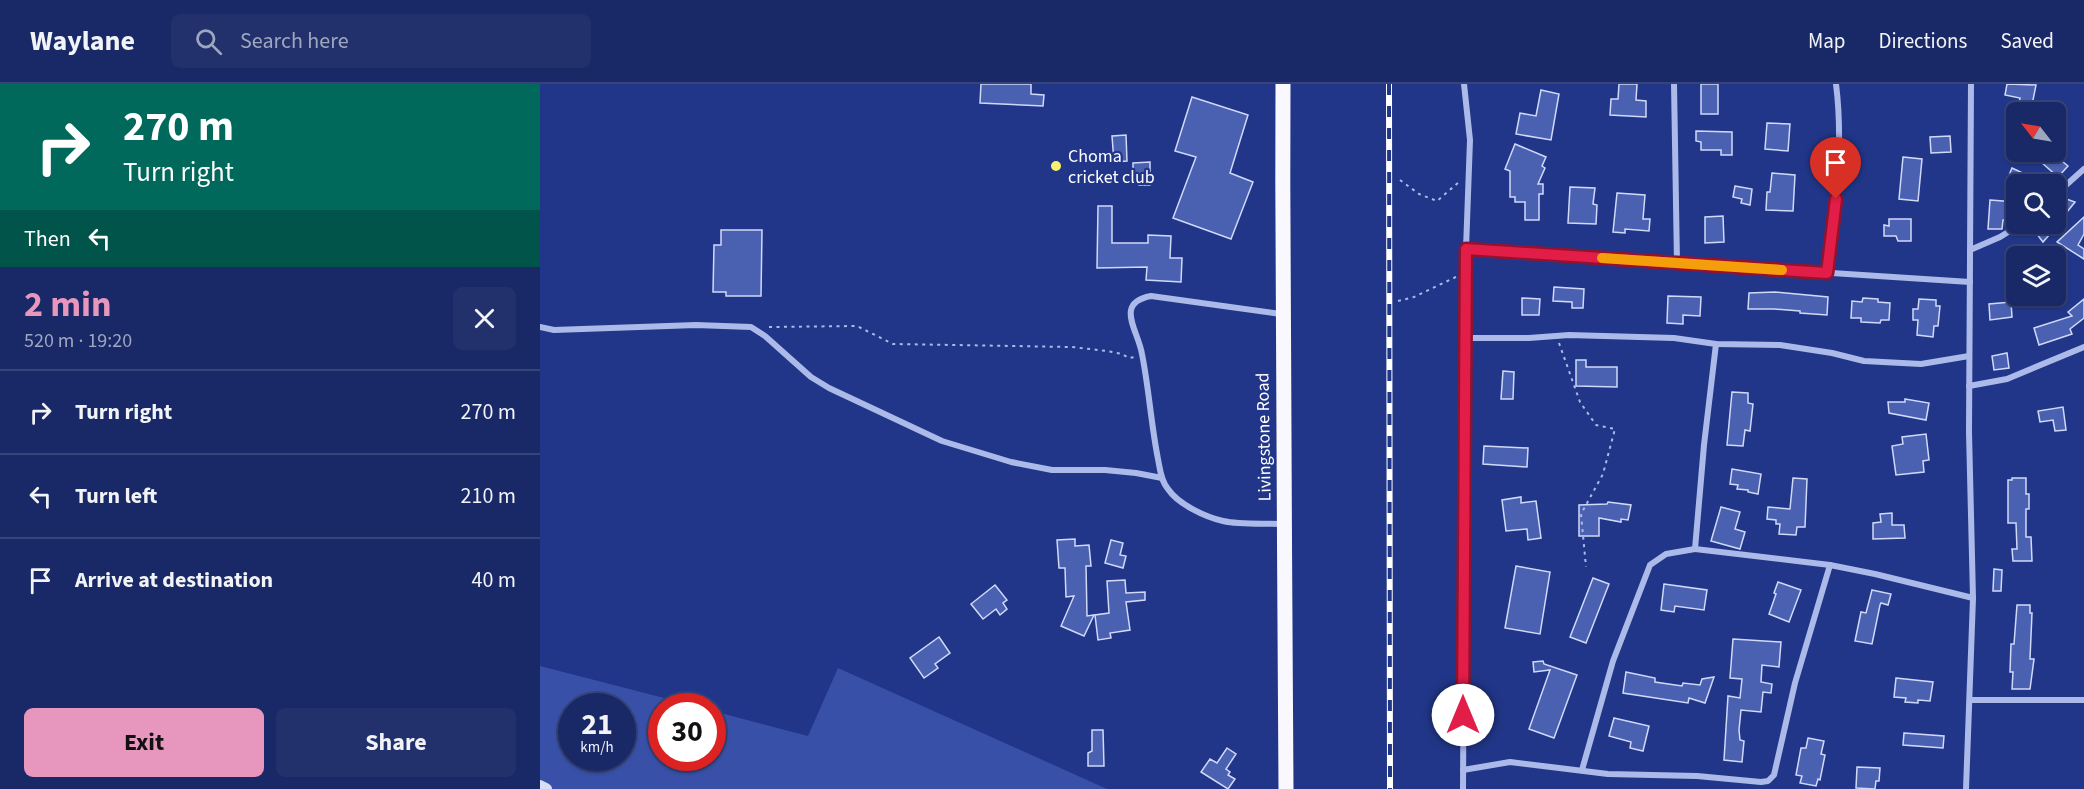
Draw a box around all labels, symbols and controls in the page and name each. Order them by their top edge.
search box [171,14,591,68]
text: Waylane [30,21,135,61]
icon: search [192,25,225,58]
text: Search here [240,25,349,57]
text: Map [1808,26,1846,56]
text: Directions [1879,26,1967,56]
text: Saved [2000,26,2054,56]
text: 270 m [123,97,234,157]
north arrow [2006,102,2066,162]
map controls [2006,102,2066,306]
icon: right [24,108,102,186]
pin [1810,137,1861,199]
place label: Choma cricket club [1068,144,1155,190]
icon: arrive [1819,146,1852,179]
text: Turn right [123,153,234,192]
marker: Choma cricket club [1049,159,1063,173]
button: search [2006,174,2066,234]
icon: left [83,222,116,255]
text: Then [24,223,71,255]
button: layers [2006,246,2066,306]
text: 2 min [24,279,112,330]
button: close [453,287,516,350]
text: 520 m · 19:20 [24,327,132,355]
street label: Livingstone Road [1250,372,1278,502]
icon: right [24,396,57,429]
text: Turn right [75,396,172,428]
text: 270 m [461,396,516,428]
icon: left [24,480,57,513]
text: Turn left [75,480,157,512]
text: 210 m [461,480,516,512]
icon: arrive [24,564,57,597]
text: Arrive at destination [75,564,273,596]
text: 40 m [471,564,516,596]
position arrow [1431,683,1495,747]
speed limit sign: 30 [648,693,726,771]
text: 21 [581,703,613,746]
button: Exit [24,708,264,777]
button: Share [276,708,516,777]
text: km/h [580,737,614,758]

